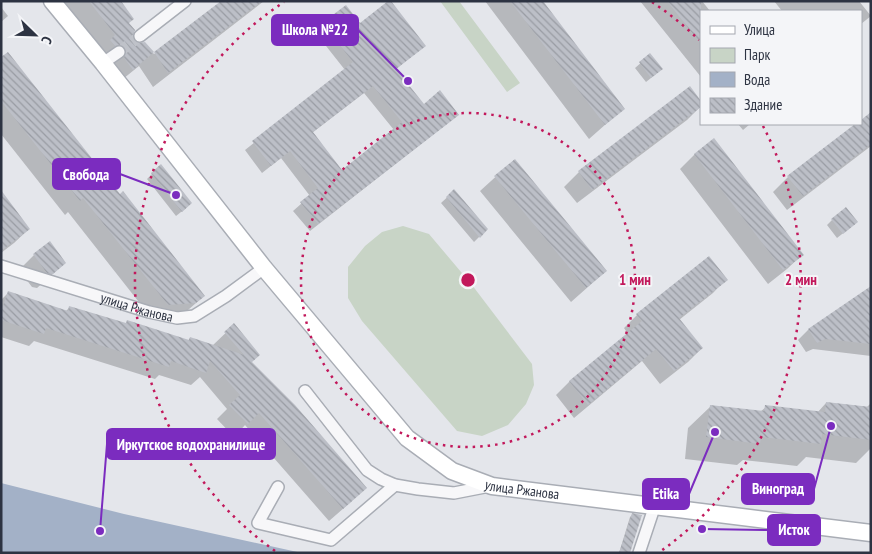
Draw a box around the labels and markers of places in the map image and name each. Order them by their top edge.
callout: Школа №22 [272,15,358,45]
callout: Свобода [53,159,120,189]
centre of rings [459,271,477,289]
callout: Иркутское водохранилище [107,429,275,459]
callout: Виноград [742,474,814,504]
callout: Etika [643,479,689,509]
callout: Исток [768,515,820,545]

